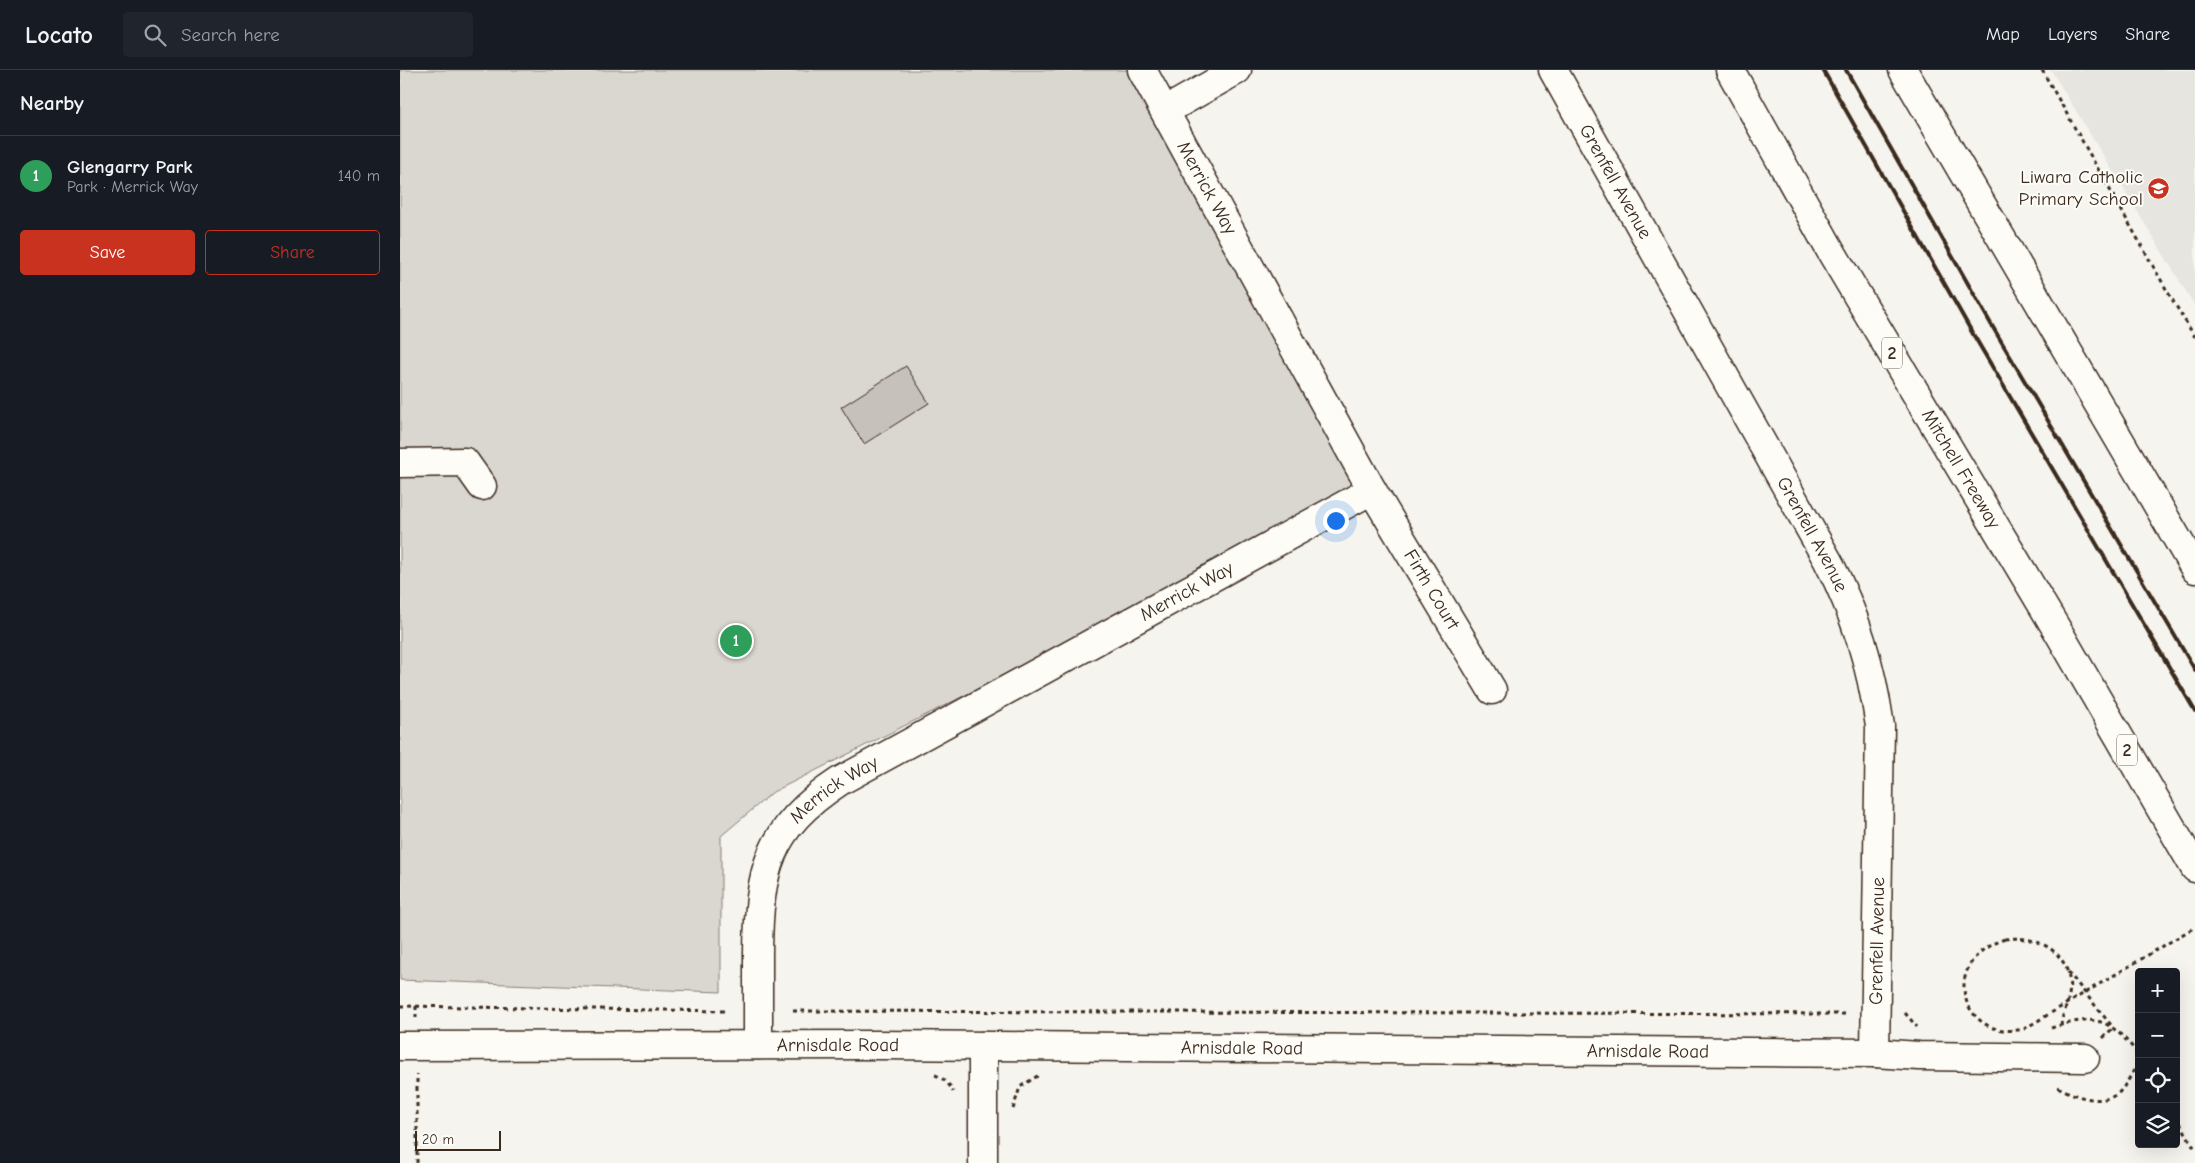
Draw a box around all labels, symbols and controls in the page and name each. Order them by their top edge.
search box [123,12,473,57]
text: Locato [25,21,93,49]
icon: search [141,21,169,49]
text: Search here [181,24,280,46]
text: Map [1986,24,2020,45]
text: Layers [2048,24,2097,45]
text: Share [2125,24,2170,45]
text: Nearby [20,91,84,115]
street label: Grenfell Avenue [1575,120,1656,243]
street label: Merrick Way [1172,138,1242,239]
text: Glengarry Park [67,156,192,178]
place label: Liwara Catholic Primary School [2019,166,2143,210]
text: 1 [33,167,39,185]
text: 140 m [338,167,380,185]
school or university icon: Liwara Catholic Primary School [2147,176,2171,200]
text: Park · Merrick Way [67,178,198,196]
button: Save [20,230,195,275]
button: Share [205,230,380,275]
road number: 2 [1882,338,1902,368]
street label: Mitchell Freeway [1917,405,2005,533]
street label: Grenfell Avenue [1772,473,1852,596]
your location [1323,508,1349,534]
street label: Firth Court [1399,546,1464,634]
street label: Merrick Way [1136,557,1238,626]
pin: 1 [720,622,752,660]
road number: 2 [2117,734,2137,766]
street label: Merrick Way [785,751,882,828]
street label: Grenfell Avenue [1865,877,1889,1005]
map controls [2135,968,2180,1148]
button: + [2135,968,2180,1013]
button: − [2135,1013,2180,1058]
street label: Arnisdale Road [777,1034,899,1056]
street label: Arnisdale Road [1181,1036,1303,1059]
street label: Arnisdale Road [1587,1040,1709,1063]
button: locate [2135,1058,2180,1103]
button: layers [2135,1103,2180,1148]
scale bar [415,1128,501,1151]
text: 20 m [422,1131,454,1148]

